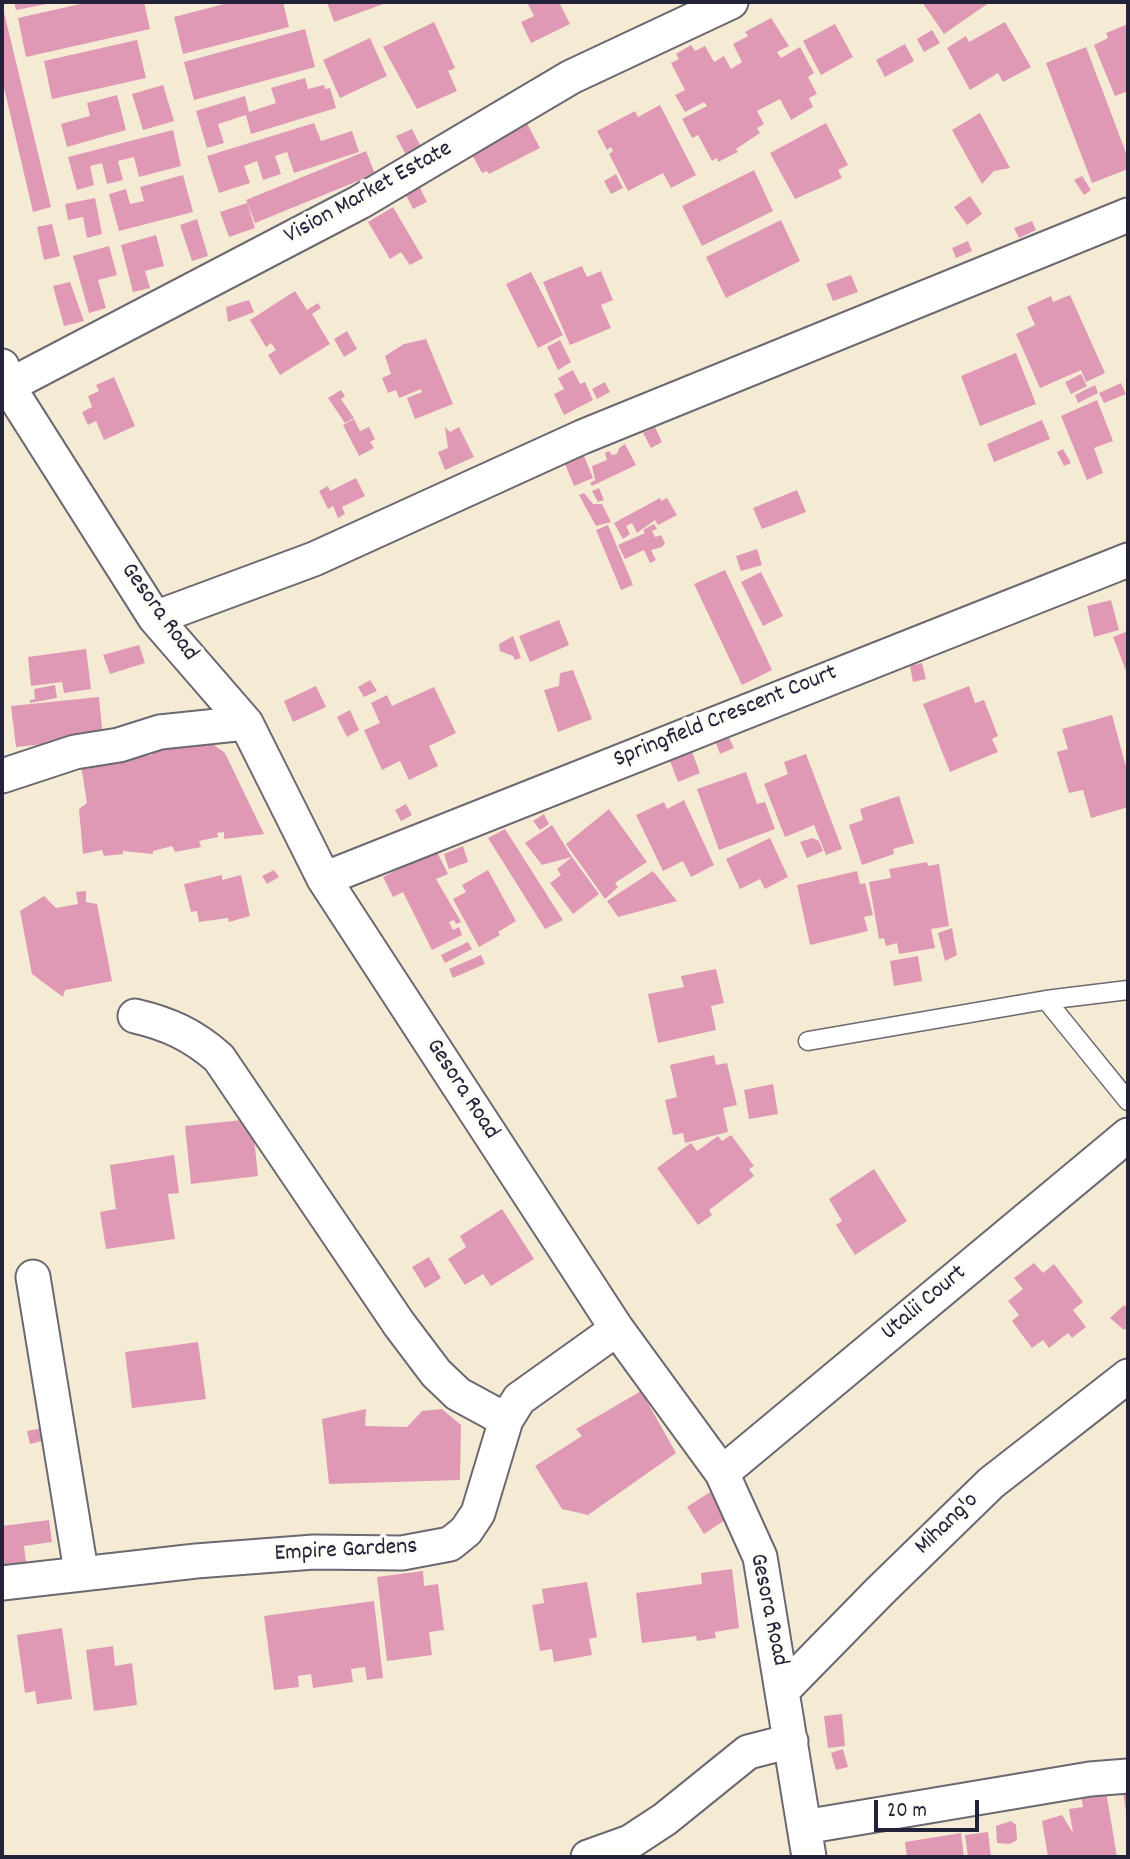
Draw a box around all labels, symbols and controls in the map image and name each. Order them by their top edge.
street label: Vision Market Estate [280,136,458,252]
street label: Gesora Road [113,558,203,668]
street label: Springfield Crescent Court [610,660,842,776]
street label: Gesora Road [418,1034,504,1146]
street label: Utalii Court [877,1260,973,1348]
street label: Mihang'o [910,1488,986,1562]
street label: Empire Gardens [274,1534,418,1570]
street label: Gesora Road [741,1551,793,1669]
scale bar [878,1786,983,1830]
text: 20 m [887,1797,927,1827]

